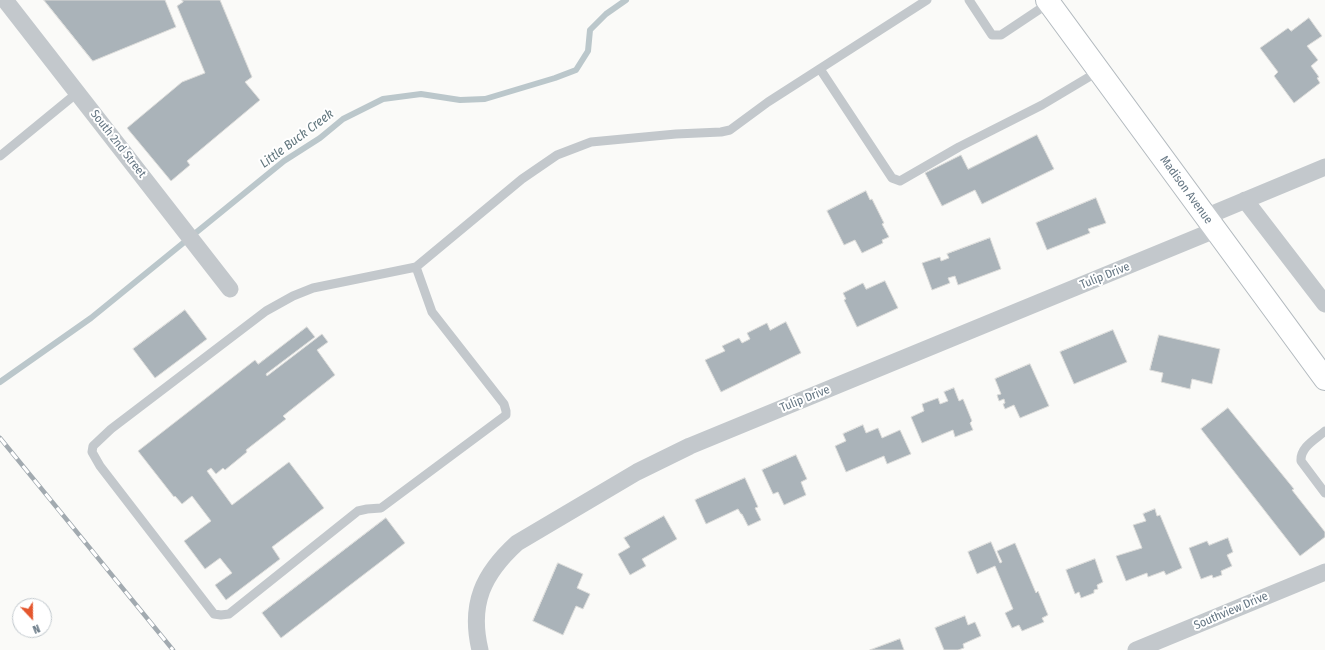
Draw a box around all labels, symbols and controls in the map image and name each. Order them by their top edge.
water label: Little Buck Creek [257,106,337,172]
street label: South 2nd Street [87,107,149,181]
street label: Madison Avenue [1157,153,1215,227]
street label: Tulip Drive [1078,260,1132,292]
street label: Tulip Drive [778,383,832,415]
street label: Southview Drive [1192,589,1270,633]
north arrow [12,598,52,638]
text: N [31,621,42,636]

